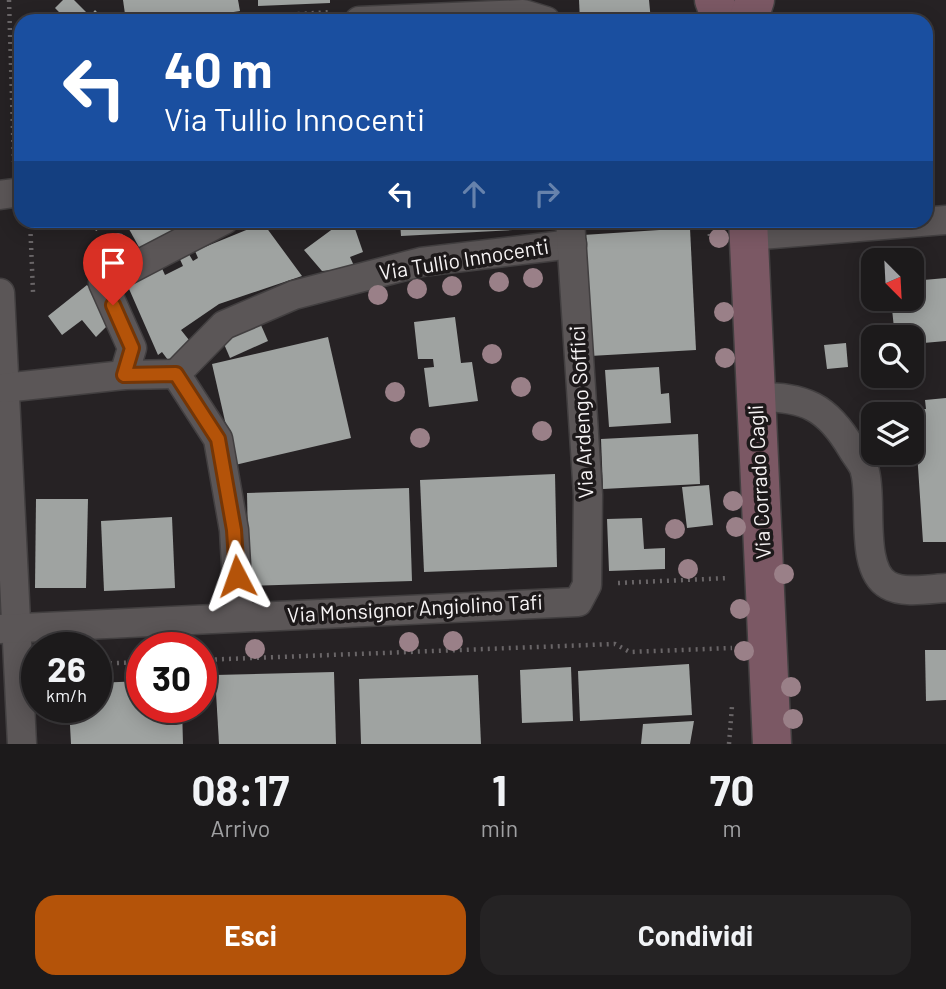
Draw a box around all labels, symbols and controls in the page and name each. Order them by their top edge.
text: 40 m [164,39,272,98]
icon: left [49,42,140,133]
text: Via Tullio Innocenti [164,99,425,137]
icon: left [382,175,420,213]
icon: ahead [455,175,493,213]
icon: right [528,175,566,213]
pin [83,233,143,305]
street label: Via Tullio Innocenti [377,233,550,284]
icon: arrive [94,244,132,282]
north arrow [861,248,924,312]
map controls [861,248,924,465]
street label: Via Ardengo Soffici [563,325,598,499]
button: search [861,325,924,388]
button: layers [861,402,924,465]
street label: Via Corrado Cagli [742,404,775,560]
position arrow [200,539,274,613]
street label: Via Monsignor Angiolino Tafi [286,588,543,627]
speed limit sign: 30 [126,632,217,723]
text: 26 [47,647,86,689]
text: km/h [46,684,87,706]
text: 08:17 [192,764,289,814]
text: 1 [492,764,507,814]
text: 70 [710,764,754,814]
text: Arrivo [211,814,270,842]
text: min [481,814,518,842]
text: m [723,814,742,842]
button: Esci [35,895,466,975]
button: Condividi [480,895,911,975]

